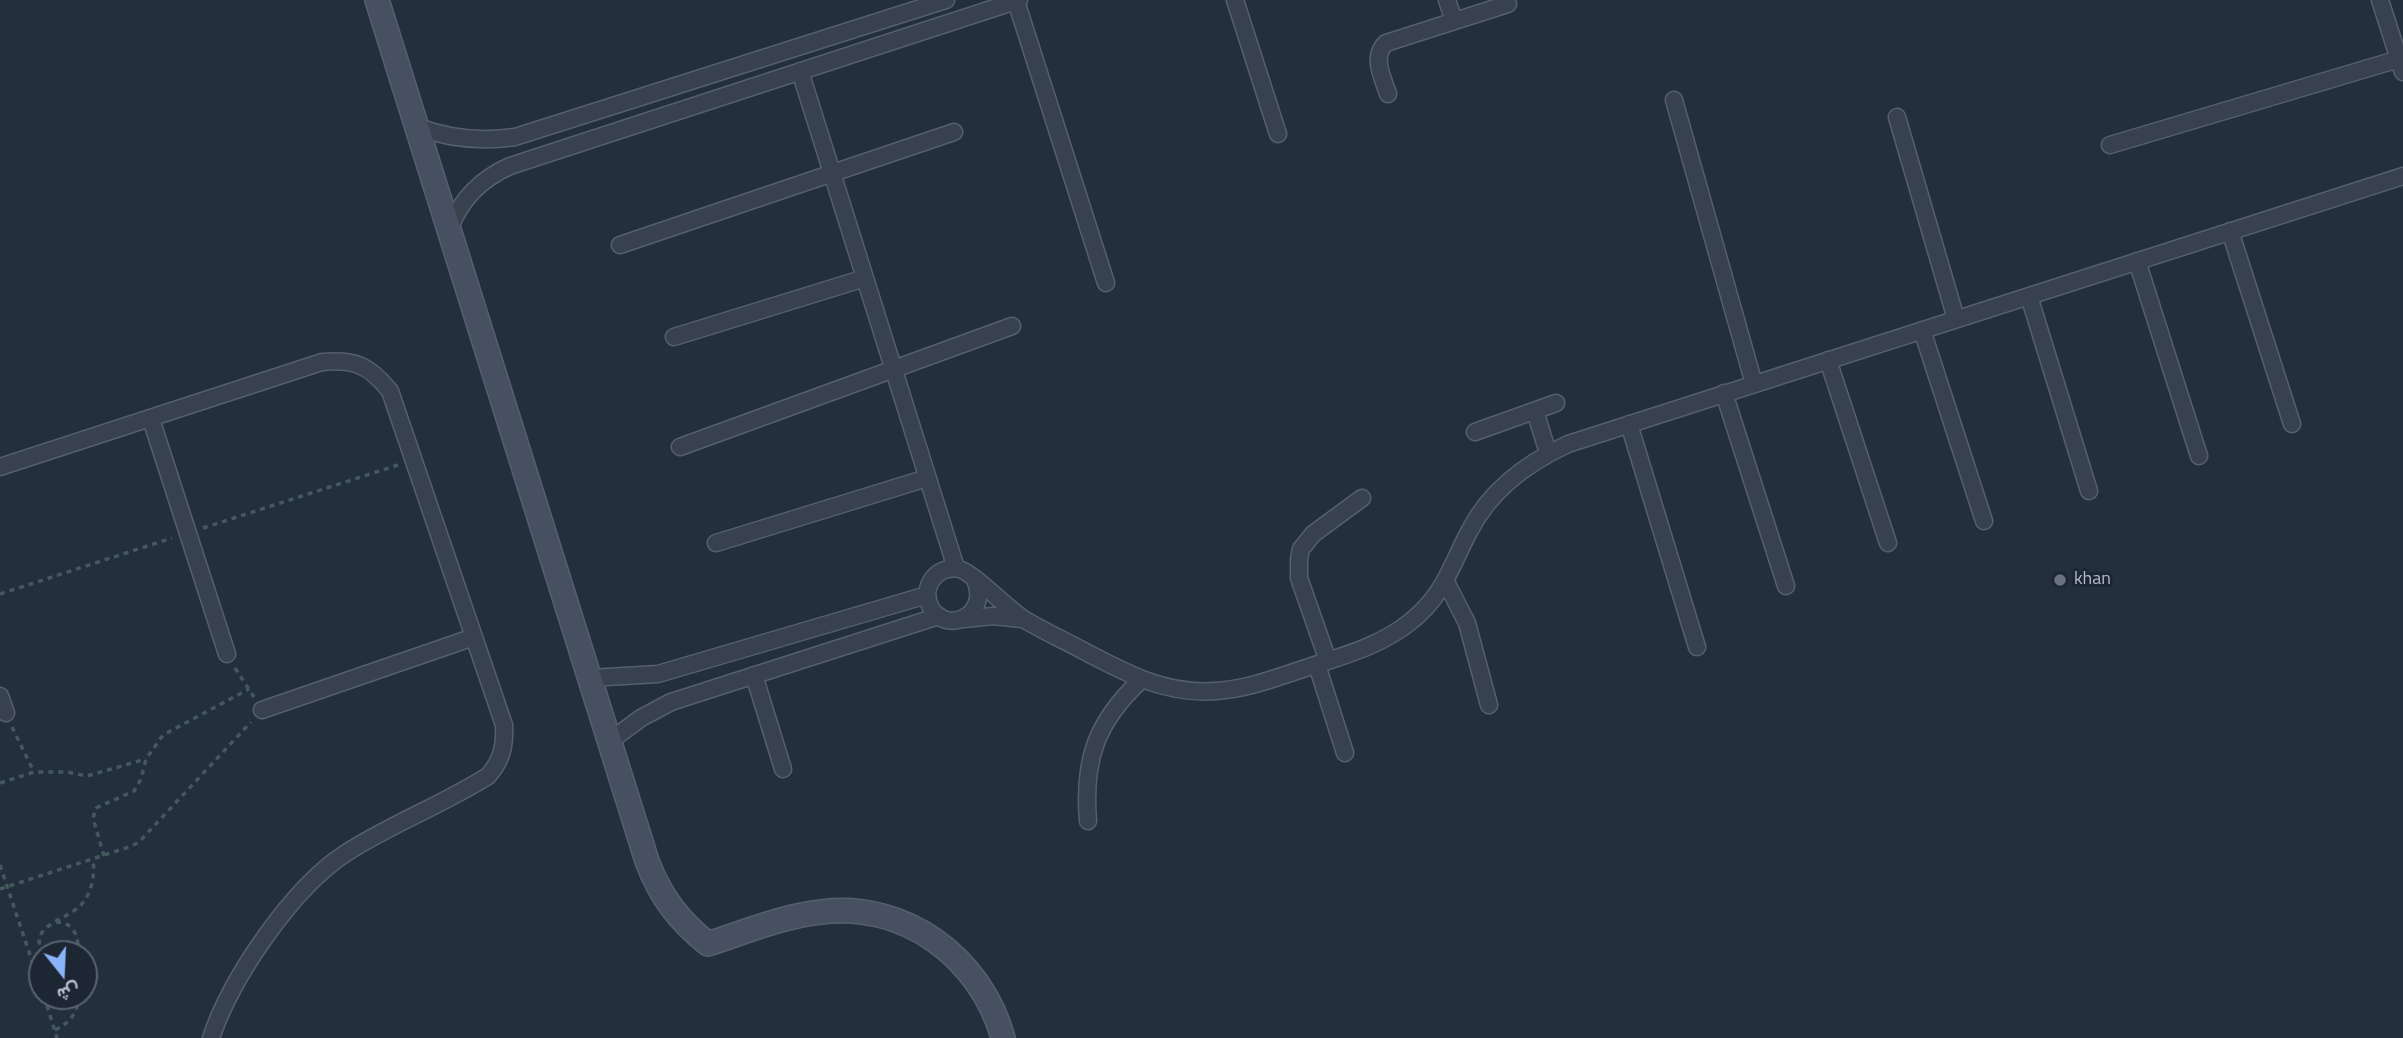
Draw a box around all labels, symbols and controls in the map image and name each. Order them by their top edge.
place label: khan [2074,569,2111,591]
marker: khan [2052,572,2068,588]
north arrow [28,940,98,1010]
text: ش [54,976,84,1011]

